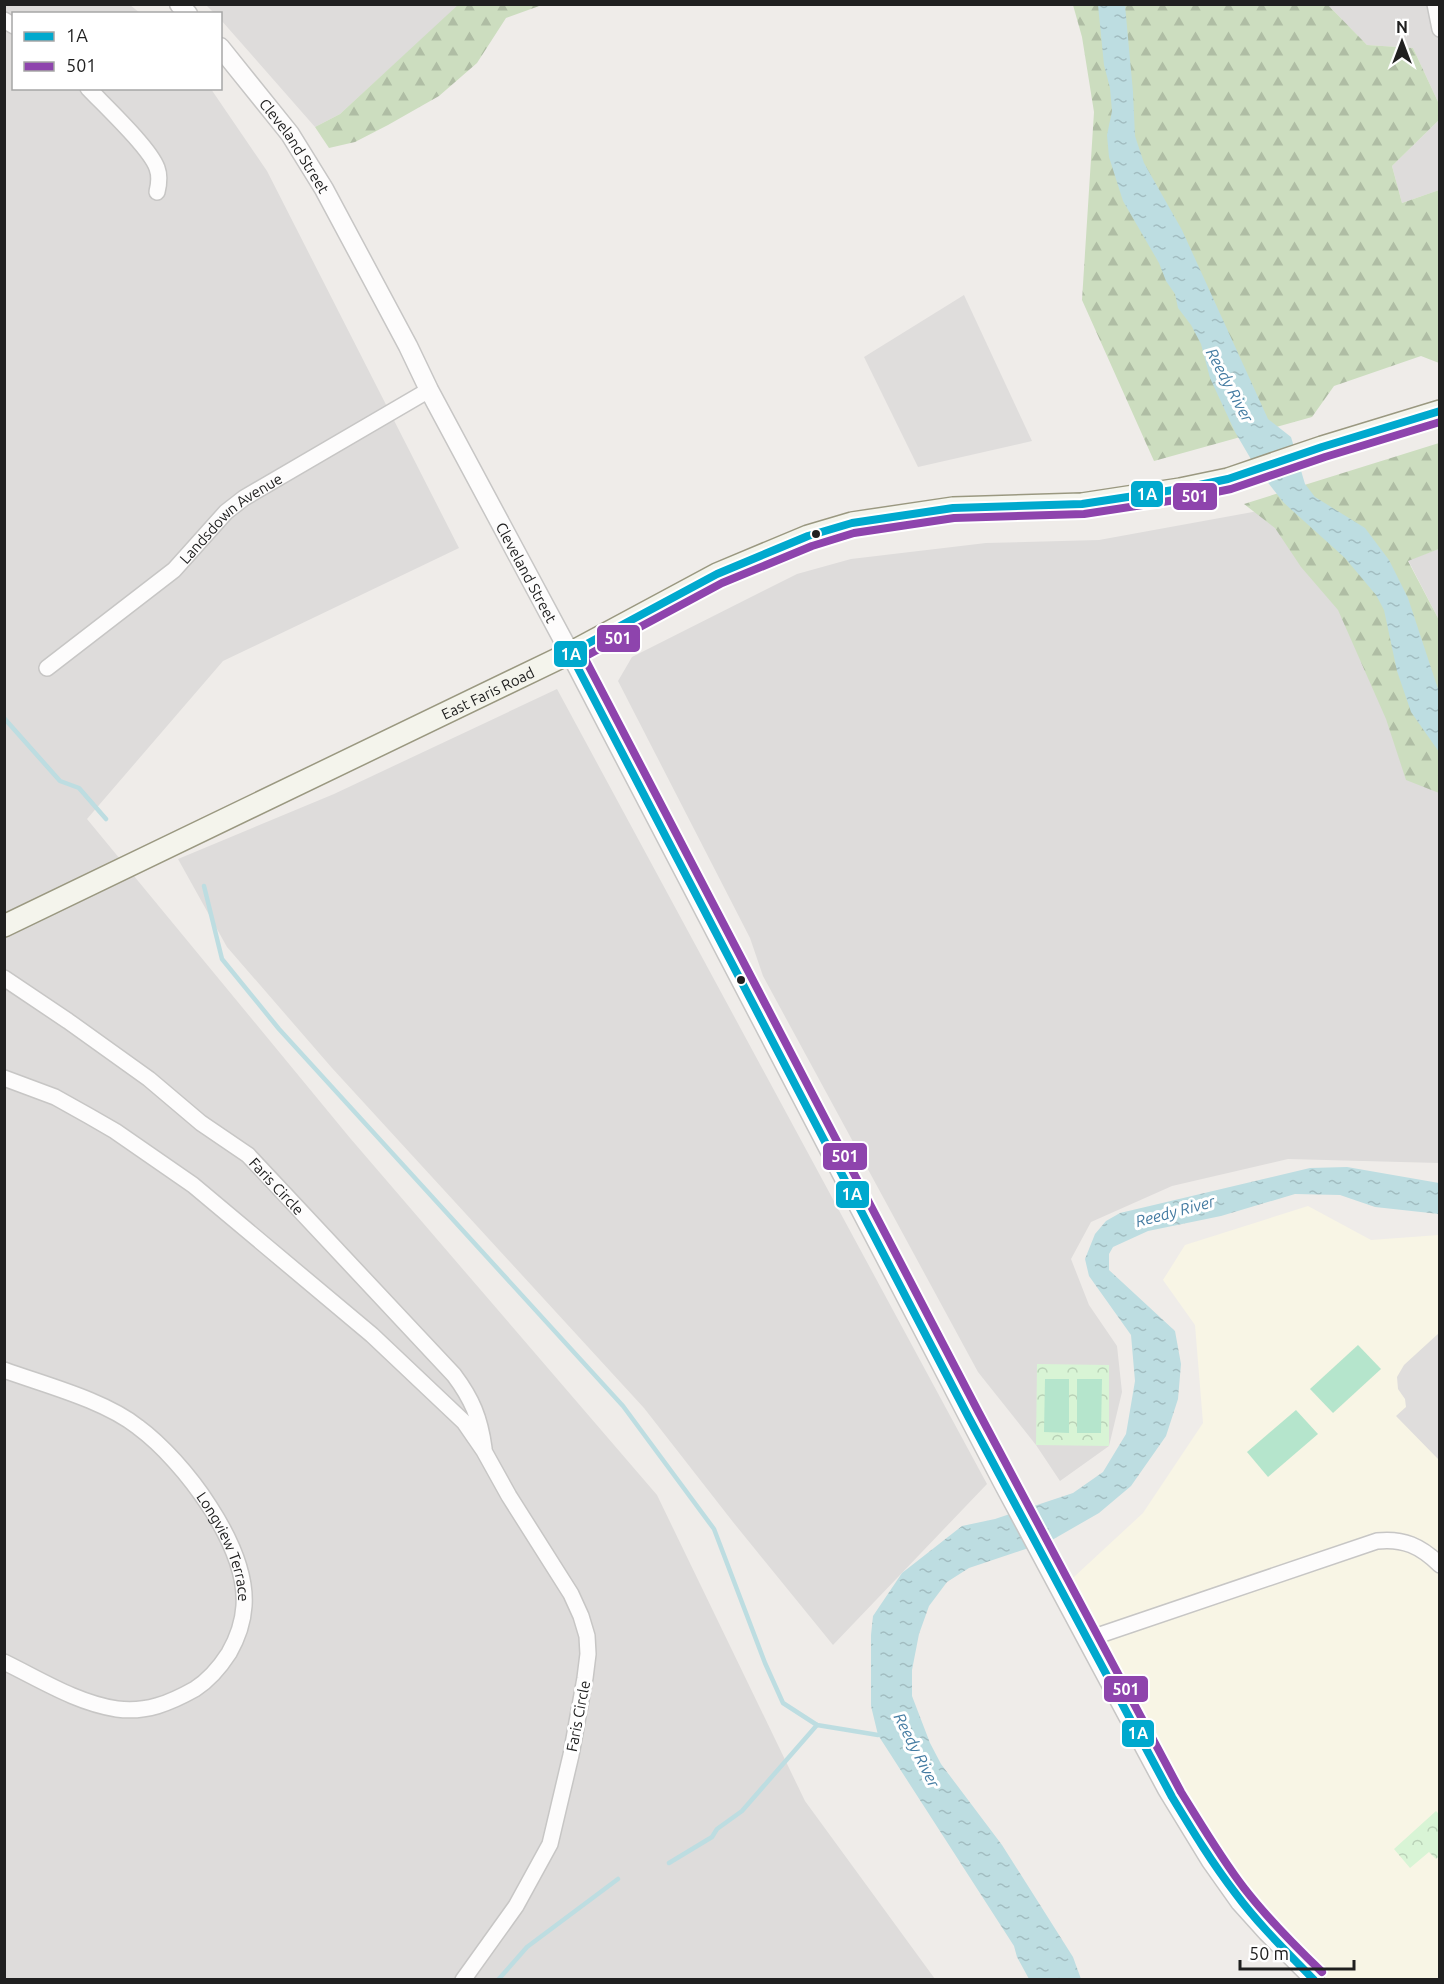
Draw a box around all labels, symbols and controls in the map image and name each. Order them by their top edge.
legend [12,12,222,90]
north arrow [1372,12,1432,72]
text: N [1396,18,1408,36]
text: 1A [66,25,88,45]
text: 501 [66,55,96,75]
street label: Cleveland Street [256,95,333,196]
water label: Reedy River [1203,345,1257,426]
street label: Landsdown Avenue [176,469,285,567]
line badge: 1A [1130,480,1164,508]
line badge: 501 [1172,482,1218,511]
text: 1A [1137,485,1158,503]
text: 501 [1181,487,1209,505]
street label: Cleveland Street [493,519,561,626]
unlabelled marker [810,528,822,540]
line badge: 501 [596,624,641,653]
text: 501 [604,629,632,647]
line badge: 1A [553,640,588,668]
text: 1A [561,645,582,663]
street label: East Faris Road [439,663,537,722]
unlabelled marker [735,974,747,986]
line badge: 501 [822,1142,868,1171]
text: 501 [831,1147,859,1165]
street label: Faris Circle [246,1154,308,1218]
line badge: 1A [835,1180,870,1209]
text: 1A [842,1185,863,1203]
water label: Reedy River [1133,1192,1217,1230]
street label: Longview Terrace [194,1489,253,1602]
line badge: 501 [1103,1675,1149,1703]
street label: Faris Circle [563,1679,593,1753]
text: 501 [1112,1680,1140,1698]
water label: Reedy River [891,1710,944,1791]
line badge: 1A [1121,1719,1155,1748]
text: 1A [1128,1724,1149,1742]
scale bar [1240,1933,1354,1971]
text: 50 m [1249,1943,1289,1963]

